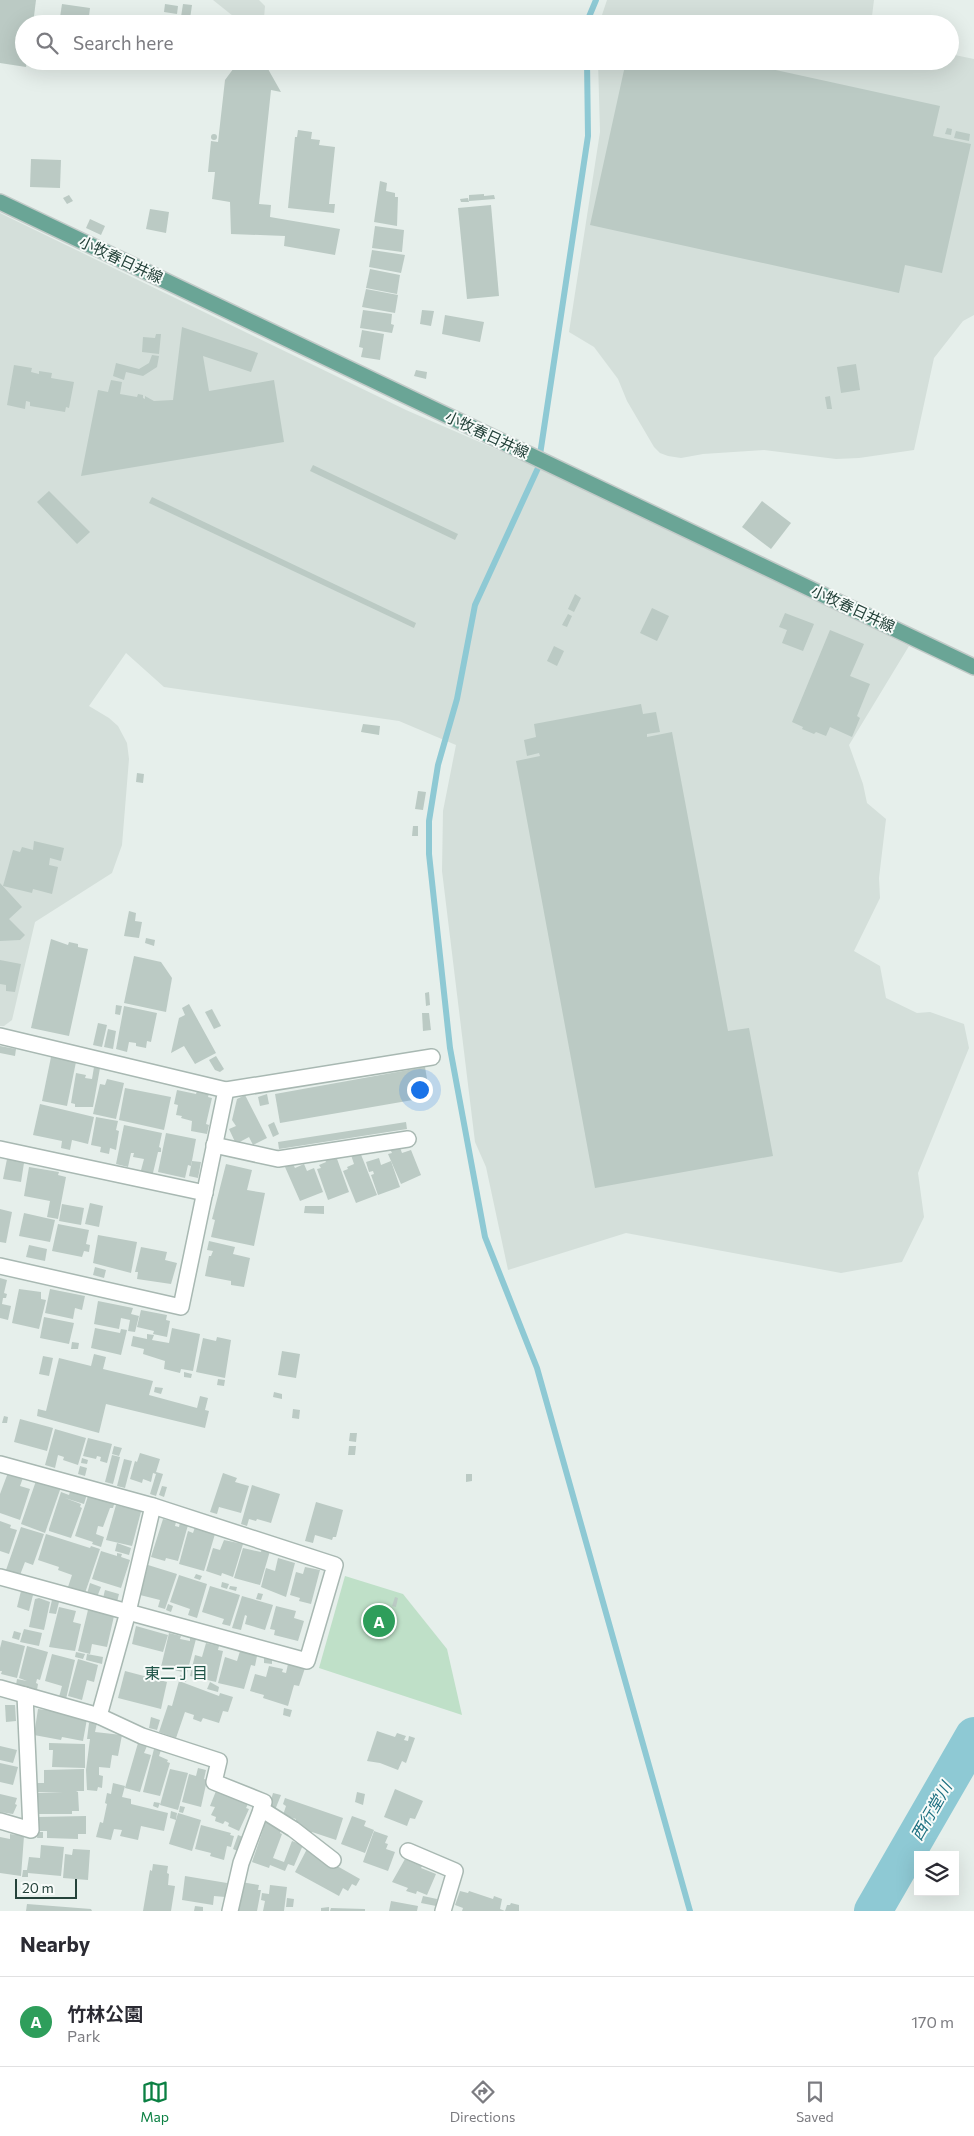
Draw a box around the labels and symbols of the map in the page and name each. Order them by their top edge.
street label: 小牧春日井線 [77,232,166,286]
street label: 小牧春日井線 [443,407,532,461]
street label: 小牧春日井線 [809,581,898,635]
your location [407,1077,433,1103]
pin: A [363,1602,395,1640]
district label: 東二丁目 [144,1663,208,1682]
water label: 西行堂川 [906,1777,956,1843]
scale bar [15,1876,78,1899]

